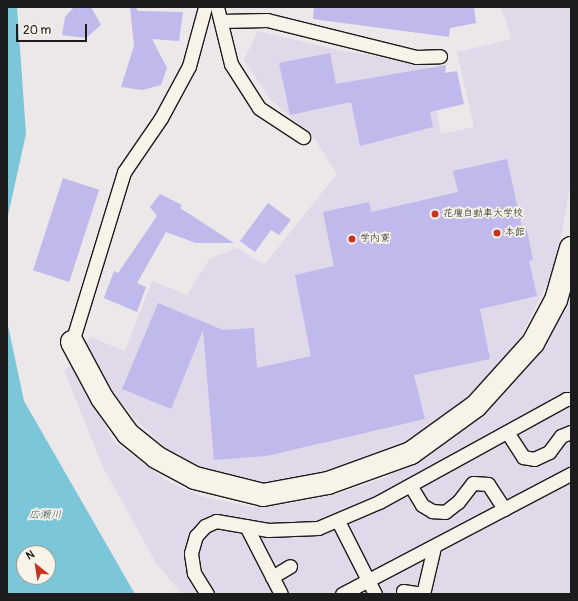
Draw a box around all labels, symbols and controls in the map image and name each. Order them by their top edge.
scale bar [18,16,89,42]
text: 20 m [23,23,51,38]
place label: 花壇自動車大学校 [443,208,523,220]
marker: 花壇自動車大学校 [430,209,440,219]
place label: 本館 [505,227,525,239]
marker: 本館 [492,228,502,238]
place label: 学内寮 [360,233,390,245]
marker: 学内寮 [347,234,357,244]
water label: 広瀬川 [29,508,61,522]
north arrow [16,545,56,585]
text: N [24,548,37,563]

